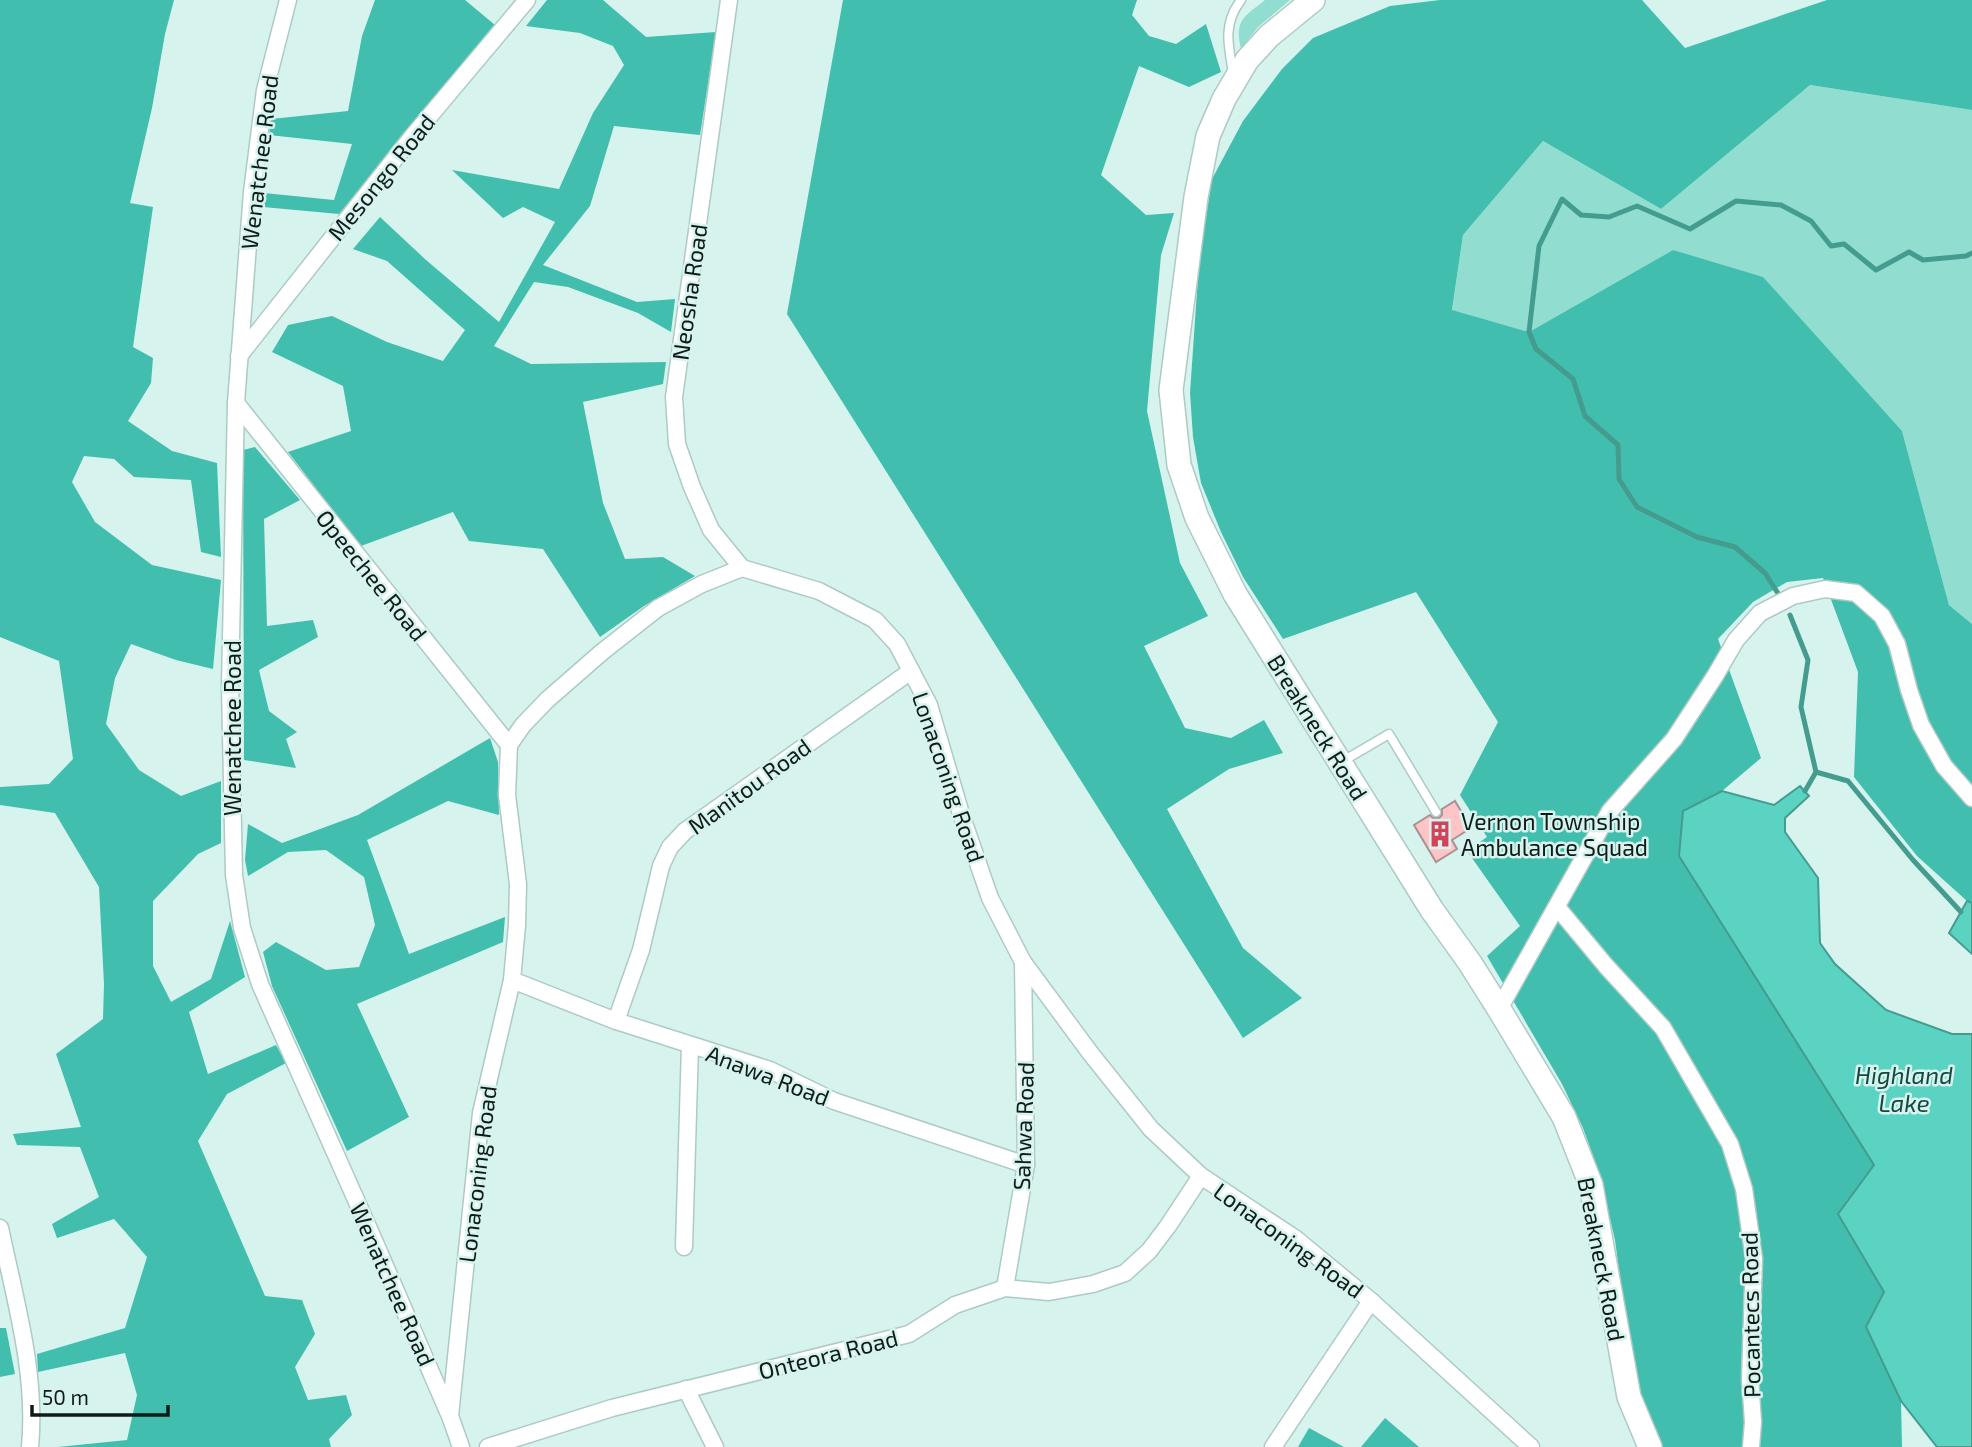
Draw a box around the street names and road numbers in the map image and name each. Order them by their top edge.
street label: Wenatchee Road [234,73,284,251]
street label: Mesongo Road [321,108,441,246]
street label: Neosha Road [666,222,712,362]
street label: Opeechee Road [311,504,433,646]
street label: Wenatchee Road [218,640,246,816]
street label: Breakneck Road [1262,649,1374,805]
street label: Lonaconing Road [907,688,991,866]
street label: Manitou Road [682,732,816,840]
street label: Anawa Road [702,1039,834,1111]
street label: Sahwa Road [1007,1061,1039,1191]
street label: Lonaconing Road [452,1084,502,1264]
street label: Breakneck Road [1572,1175,1632,1343]
street label: Lonaconing Road [1209,1176,1369,1304]
street label: Wenatchee Road [344,1198,442,1370]
street label: Pocantecs Road [1735,1232,1765,1398]
street label: Onteora Road [755,1323,901,1385]

